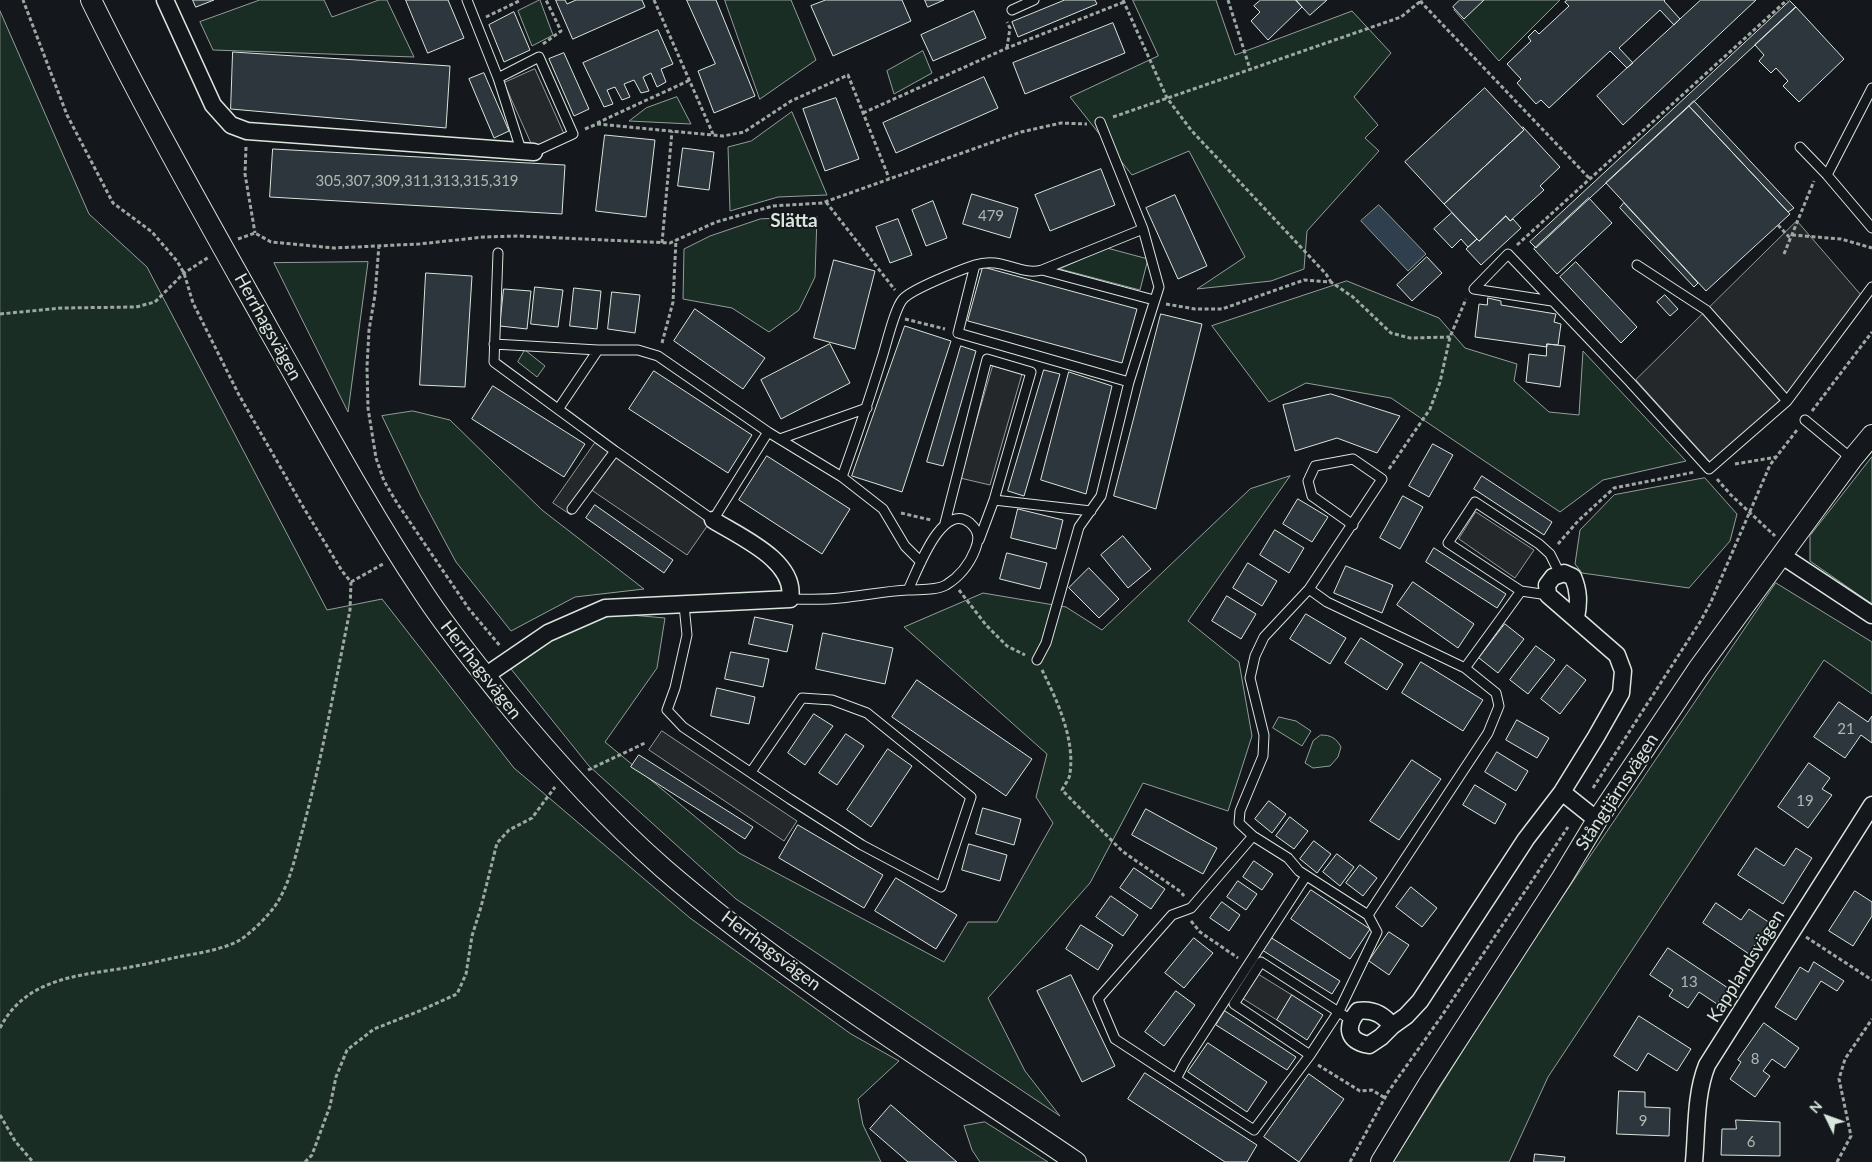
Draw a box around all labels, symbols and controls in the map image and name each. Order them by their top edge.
house number: 305,307,309,311,313,315,319 [315,172,519,190]
house number: 479 [978,207,1004,225]
district label: Slätta [770,210,818,232]
street label: Herrhagsvägen [230,270,306,384]
street label: Herrhagsvägen [436,617,526,723]
house number: 21 [1837,720,1855,738]
street label: Stångtjärnsvägen [1571,730,1663,854]
house number: 19 [1796,792,1814,810]
street label: Kapplandsvägen [1703,906,1789,1026]
street label: Herrhagsvägen [717,907,825,995]
house number: 13 [1680,973,1698,991]
house number: 8 [1751,1050,1759,1068]
north arrow [1802,1092,1852,1142]
text: N [1806,1097,1825,1116]
house number: 9 [1639,1112,1647,1130]
house number: 6 [1747,1133,1755,1151]

